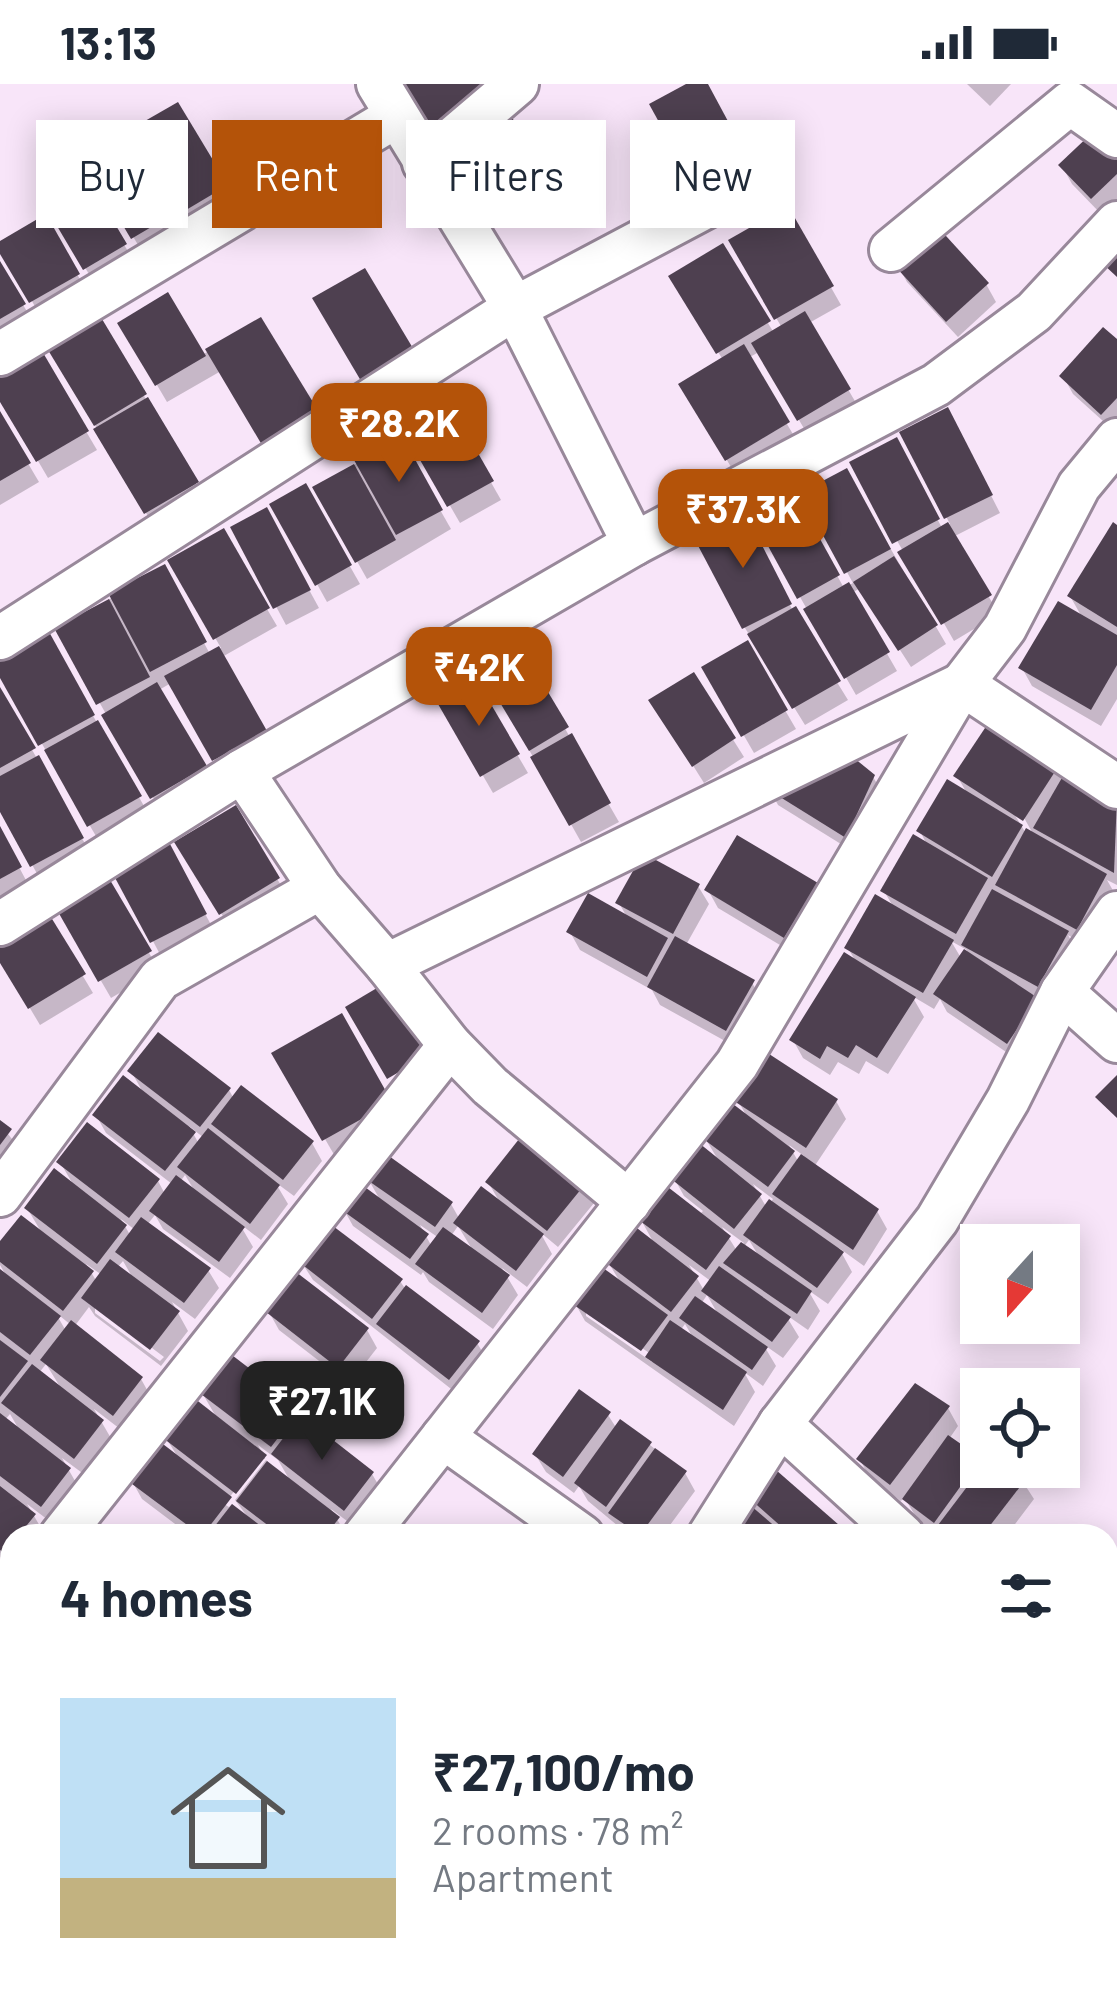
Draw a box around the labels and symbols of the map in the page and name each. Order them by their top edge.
pin: ₹28.2K [301,383,497,485]
pin: ₹37.3K [645,469,841,571]
pin: ₹42K [408,627,550,729]
north arrow [960,1224,1080,1344]
pin: ₹27.1K [224,1361,420,1463]

